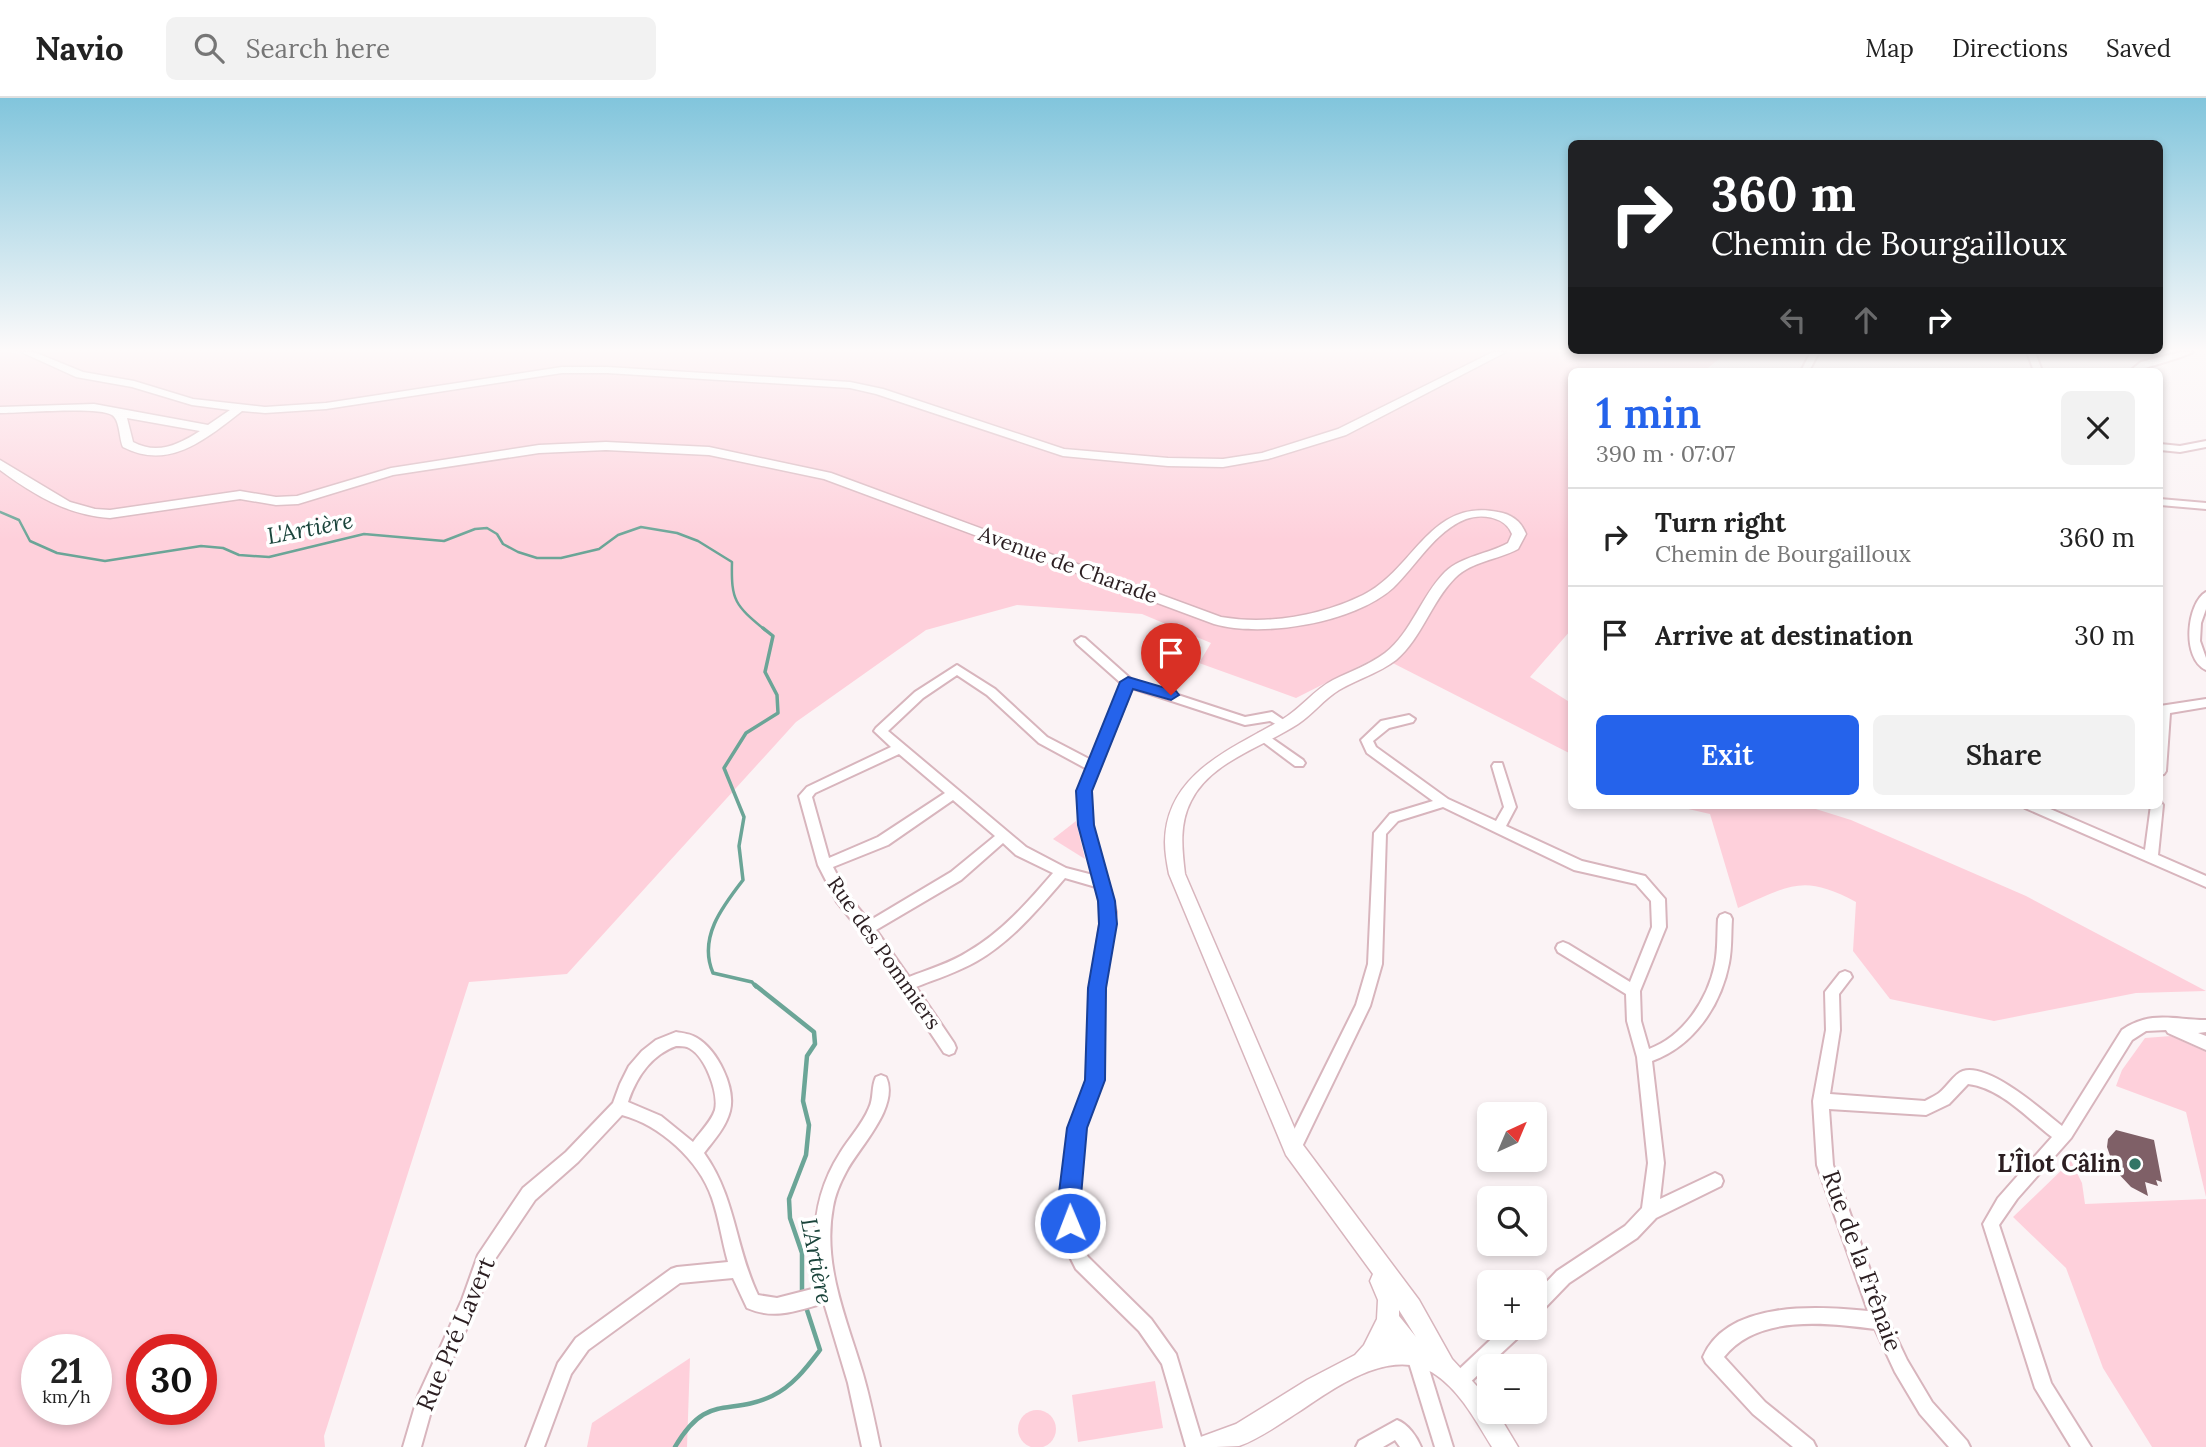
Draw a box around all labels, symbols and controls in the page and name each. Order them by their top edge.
search box [166,17,656,80]
text: Navio [35,27,124,69]
icon: search [190,29,228,67]
text: Search here [246,32,390,65]
text: Map [1865,33,1914,64]
text: Directions [1952,33,2068,64]
text: Saved [2106,33,2171,64]
text: 360 m [1711,162,1856,224]
icon: right [1596,168,1687,259]
text: Chemin de Bourgailloux [1711,223,2067,264]
icon: left [1774,301,1812,339]
icon: ahead [1847,301,1885,339]
icon: right [1920,301,1958,339]
text: 1 min [1596,386,1701,440]
button: close [2061,391,2135,465]
text: 390 m · 07:07 [1596,439,1735,468]
water label: L'Artière [264,505,355,550]
text: Turn right [1655,506,1786,539]
icon: right [1596,518,1634,556]
street label: Avenue de Charade [974,519,1161,609]
text: 360 m [2059,521,2135,554]
text: Chemin de Bourgailloux [1655,539,1911,568]
icon: arrive [1596,616,1634,654]
text: Arrive at destination [1655,619,1913,652]
text: 30 m [2074,619,2135,652]
pin [1141,623,1201,695]
icon: arrive [1152,634,1190,672]
button: Exit [1596,715,1859,795]
button: Share [1873,715,2135,795]
street label: Rue des Pommiers [822,871,947,1034]
north arrow [1477,1102,1547,1172]
map controls [1477,1102,1547,1424]
place label: L’Îlot Câlin [1997,1147,2121,1179]
marker: L’Îlot Câlin [2127,1156,2143,1172]
street label: Rue de la Frênaie [1815,1166,1910,1356]
position arrow [1033,1186,1107,1260]
button: search [1477,1186,1547,1256]
water label: L'Artière [795,1215,840,1306]
street label: Rue Pré Lavert [409,1252,502,1415]
button: + [1477,1270,1547,1340]
speed limit sign: 30 [126,1334,217,1425]
text: 21 [50,1348,83,1393]
button: − [1477,1354,1547,1424]
text: km/h [42,1385,91,1408]

